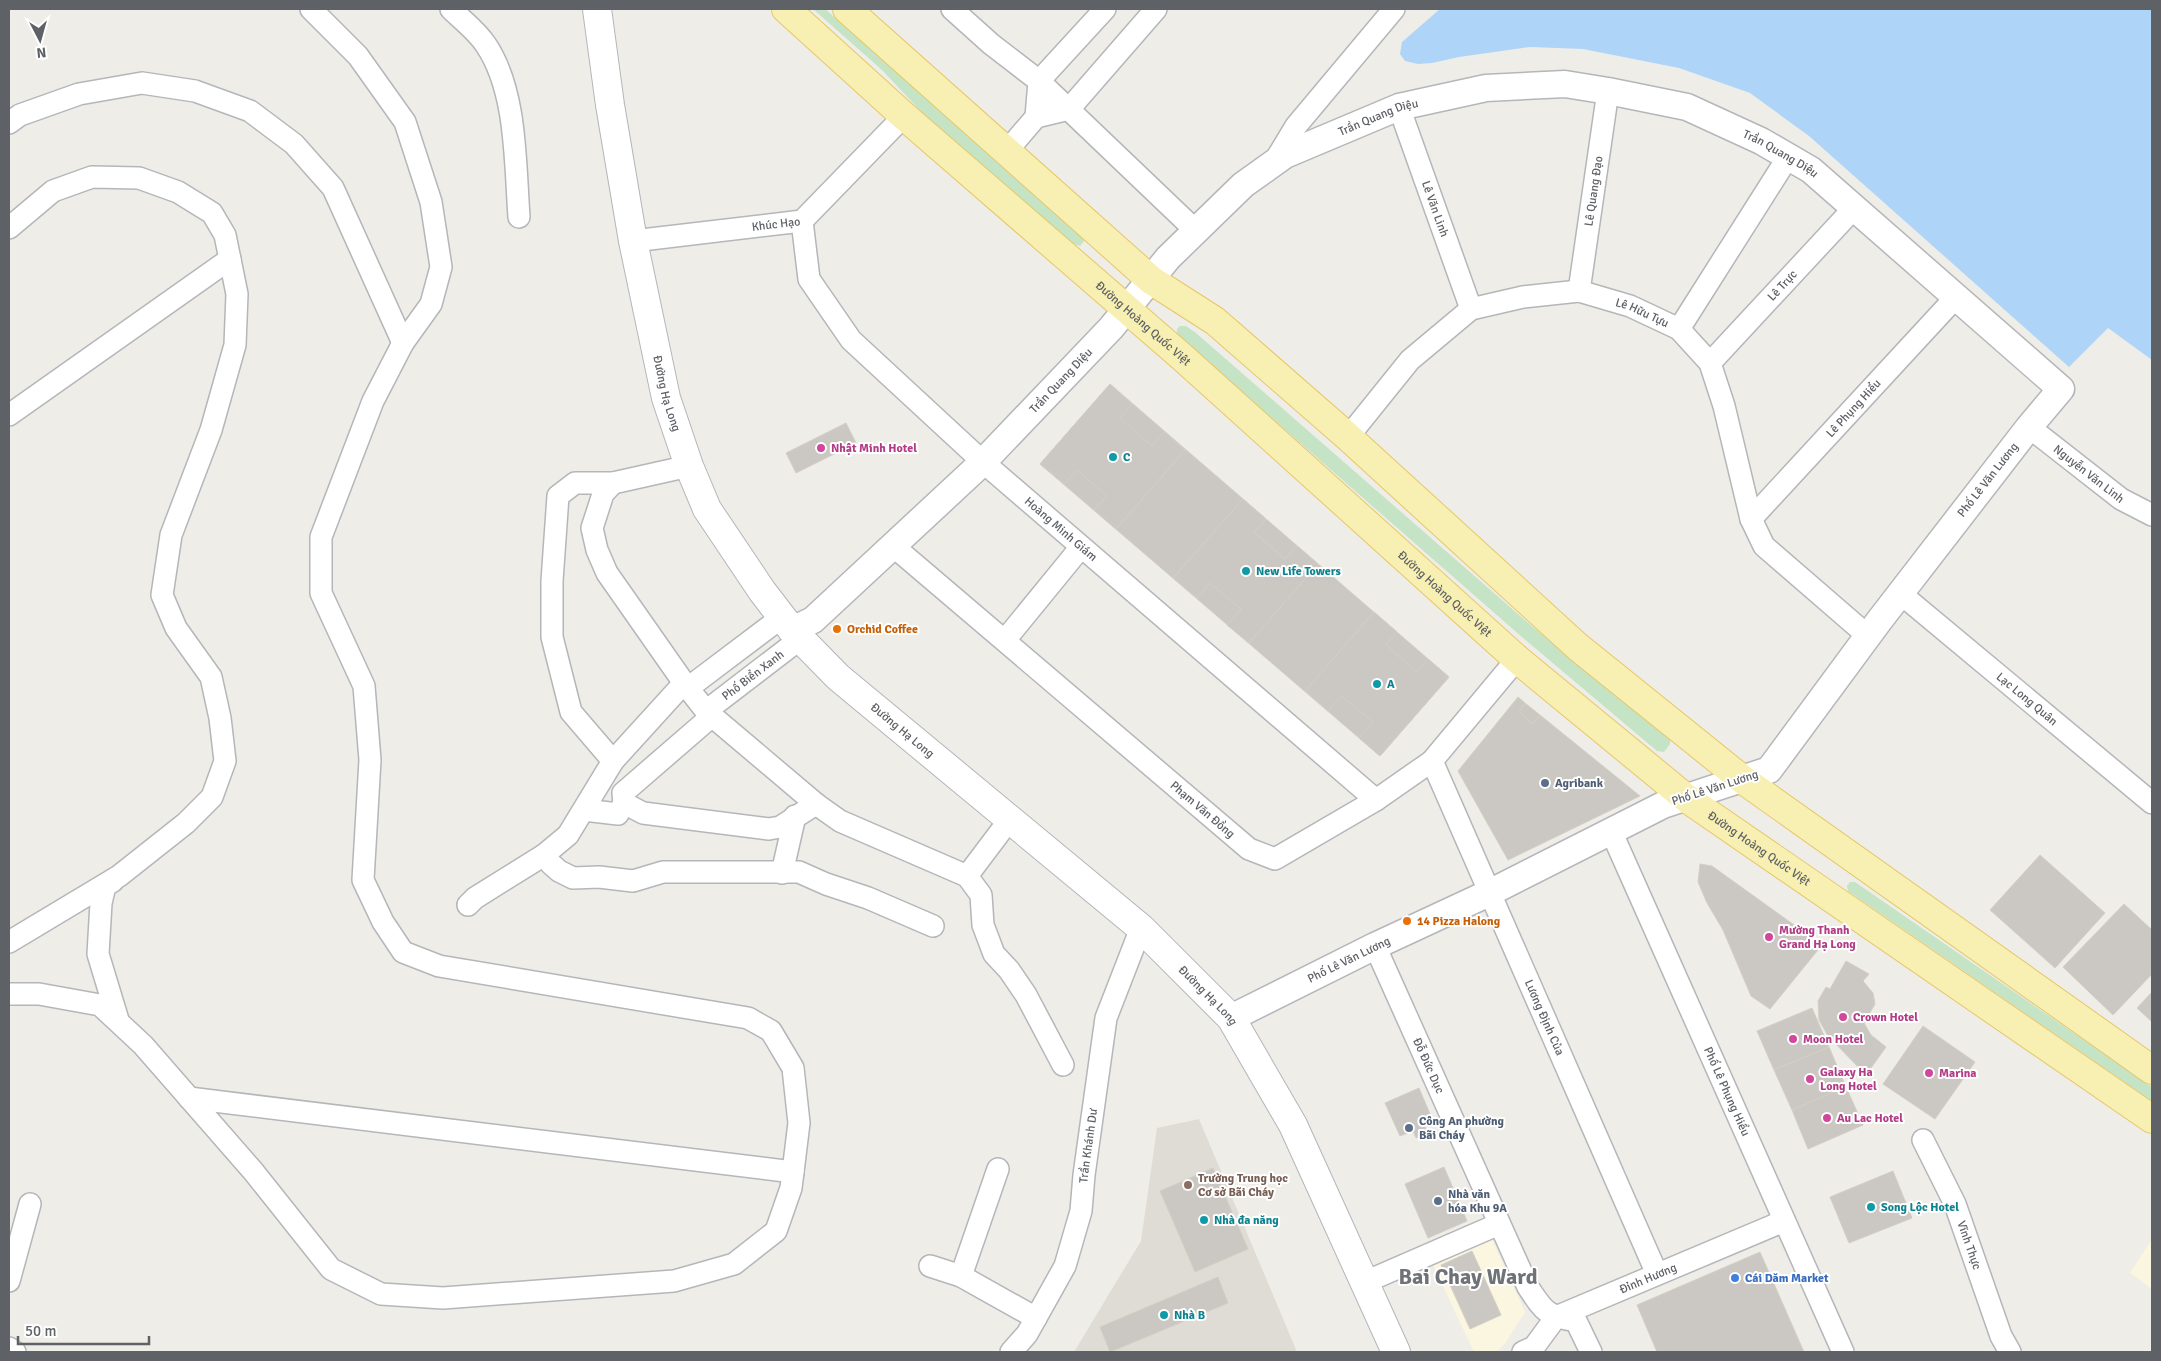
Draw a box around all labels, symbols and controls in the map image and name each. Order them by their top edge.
north arrow [15,15,65,65]
text: N [36,43,47,61]
street label: Trần Quang Diệu [1336,96,1420,139]
street label: Trần Quang Diệu [1741,126,1822,181]
street label: Lê Quang Đạo [1581,155,1606,227]
street label: Lê Văn Linh [1418,179,1452,239]
street label: Khúc Hạo [751,214,801,234]
street label: Lê Trực [1764,267,1800,304]
street label: Đường Hoàng Quốc Việt [1092,278,1194,369]
street label: Lê Hữu Tựu [1614,295,1671,331]
street label: Trần Quang Diệu [1026,345,1095,416]
street label: Đường Hạ Long [650,354,684,433]
street label: Lê Phụng Hiểu [1823,376,1884,440]
street label: Phố Lê Văn Lương [1954,440,2022,520]
place label: Nhật Minh Hotel [831,441,917,456]
street label: Nguyễn Văn Linh [2050,441,2127,506]
marker: Nhật Minh Hotel [815,442,827,454]
place label: C [1123,450,1131,465]
marker: C [1107,451,1119,463]
street label: Hoàng Minh Giám [1021,494,1100,564]
street label: Đường Hoàng Quốc Việt [1395,548,1495,640]
place label: New Life Towers [1256,564,1341,579]
marker: New Life Towers [1240,565,1252,577]
place label: Orchid Coffee [847,622,918,637]
marker: Orchid Coffee [831,623,843,635]
street label: Phố Biển Xanh [719,647,787,704]
street label: Lạc Long Quân [1993,669,2061,729]
place label: A [1387,677,1395,692]
marker: A [1371,678,1383,690]
street label: Đường Hạ Long [867,700,937,761]
street label: Phố Lê Văn Lương [1670,767,1760,809]
place label: Agribank [1555,776,1604,791]
marker: Agribank [1539,777,1551,789]
street label: Phạm Văn Đồng [1167,778,1238,841]
street label: Đường Hoàng Quốc Việt [1705,808,1814,889]
place label: 14 Pizza Halong [1417,914,1501,929]
marker: 14 Pizza Halong [1401,915,1413,927]
place label: Mường Thanh Grand Hạ Long [1779,923,1856,952]
marker: Mường Thanh Grand Hạ Long [1763,931,1775,943]
street label: Phố Lê Văn Lương [1305,933,1393,987]
street label: Đường Hạ Long [1175,962,1241,1028]
street label: Lương Định Của [1521,977,1568,1058]
place label: Crown Hotel [1853,1010,1918,1025]
marker: Crown Hotel [1837,1011,1849,1023]
place label: Moon Hotel [1803,1032,1864,1047]
marker: Moon Hotel [1787,1033,1799,1045]
street label: Đỗ Đức Dục [1410,1035,1448,1096]
street label: Phố Lê Phụng Hiểu [1700,1044,1753,1138]
place label: Galaxy Ha Long Hotel [1820,1065,1877,1094]
place label: Marina [1939,1066,1976,1081]
marker: Marina [1923,1067,1935,1079]
marker: Galaxy Ha Long Hotel [1804,1073,1816,1085]
street label: Trần Khánh Dư [1076,1107,1101,1183]
place label: Au Lac Hotel [1837,1111,1903,1126]
marker: Au Lac Hotel [1821,1112,1833,1124]
place label: Công An phường Bãi Cháy [1419,1114,1504,1143]
marker: Công An phường Bãi Cháy [1403,1122,1415,1134]
place label: Trường Trung học Cơ sở Bãi Cháy [1198,1171,1288,1200]
marker: Trường Trung học Cơ sở Bãi Cháy [1182,1179,1194,1191]
place label: Nhà văn hóa Khu 9A [1448,1187,1507,1216]
marker: Nhà văn hóa Khu 9A [1432,1195,1444,1207]
place label: Song Lộc Hotel [1881,1200,1959,1215]
marker: Song Lộc Hotel [1865,1201,1877,1213]
place label: Nhà đa năng [1214,1213,1279,1228]
marker: Nhà đa năng [1198,1214,1210,1226]
street label: Vĩnh Thực [1954,1219,1985,1272]
street label: Đỉnh Hương [1617,1260,1679,1297]
district label: Bai Chay Ward [1398,1263,1538,1290]
place label: Cái Dăm Market [1745,1271,1829,1286]
marker: Cái Dăm Market [1729,1272,1741,1284]
place label: Nhà B [1174,1308,1205,1323]
marker: Nhà B [1158,1309,1170,1321]
scale bar [18,1314,149,1346]
text: 50 m [25,1322,56,1340]

